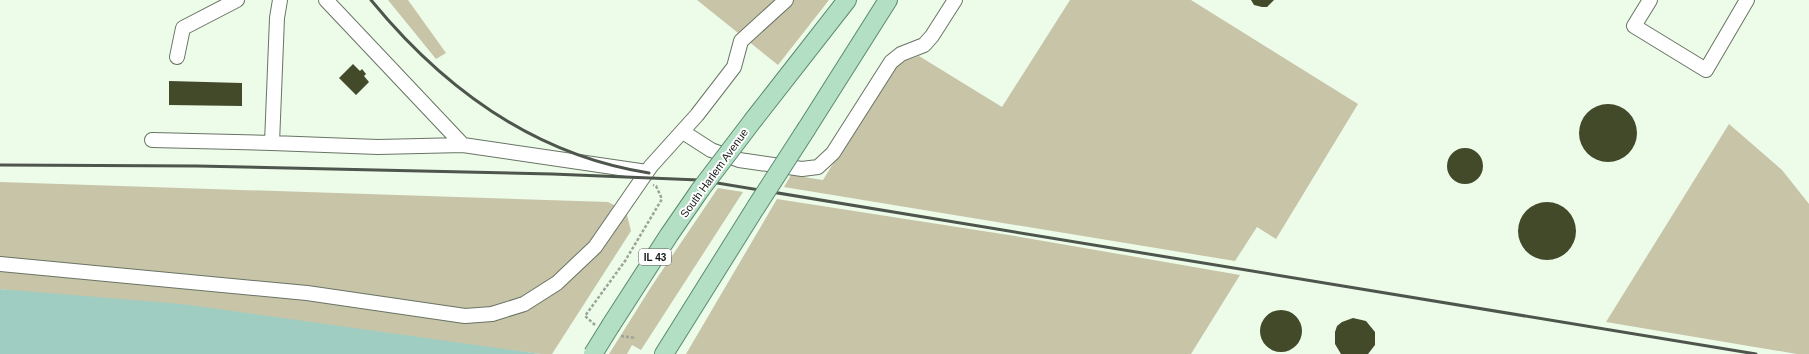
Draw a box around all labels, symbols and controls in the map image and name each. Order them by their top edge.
street label: South Harlem Avenue [678,126,750,220]
road number: IL 43 [639,249,671,265]

